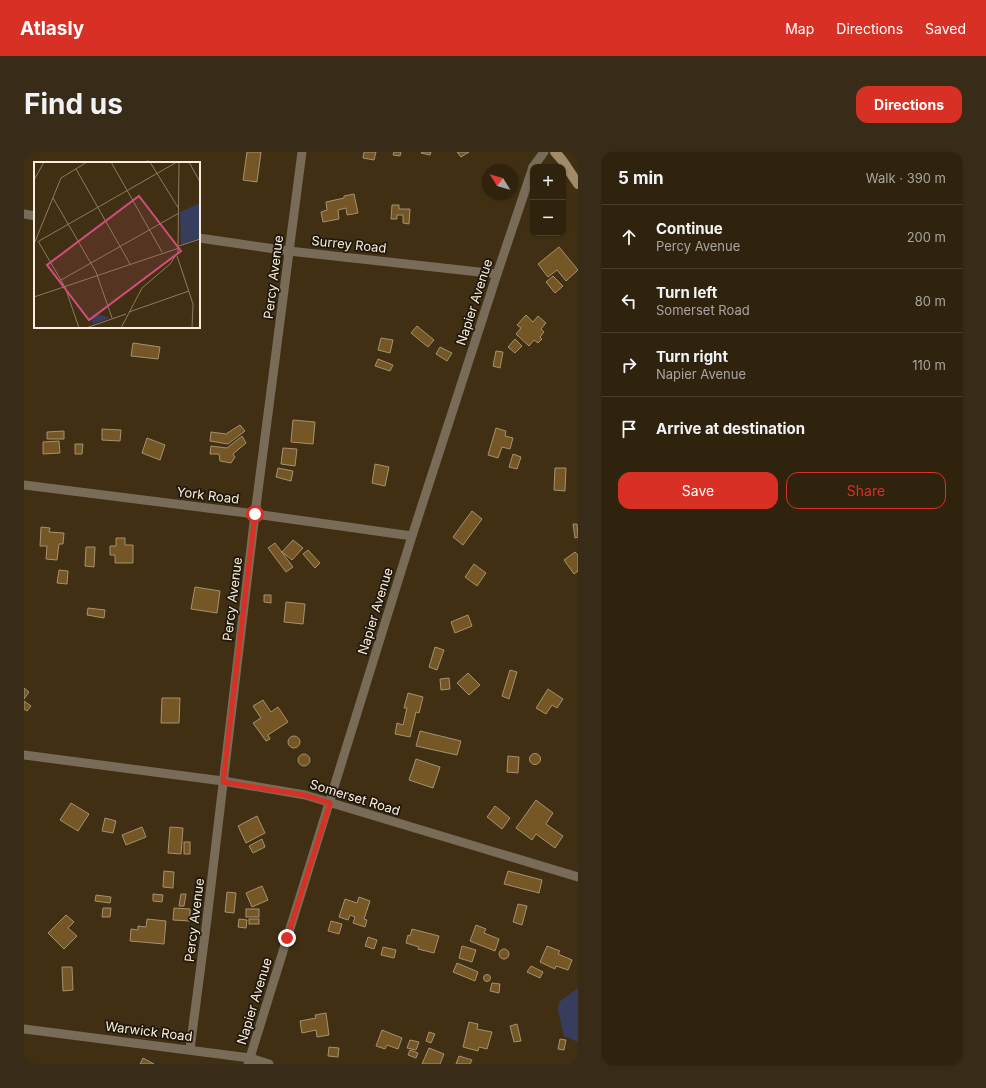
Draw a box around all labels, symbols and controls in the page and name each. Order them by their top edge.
text: Atlasly [20,17,84,40]
text: Map [785,20,814,37]
text: Directions [836,20,903,37]
text: Saved [925,20,966,37]
button: Directions [856,86,962,123]
text: Find us [24,87,123,121]
inset map [34,162,200,328]
north arrow [482,164,518,200]
map controls [530,164,566,236]
button: + [530,164,566,200]
text: 5 min [618,168,664,188]
text: Walk · 390 m [866,170,946,186]
button: − [530,200,566,236]
text: Continue [656,219,723,238]
icon: ahead [618,226,640,248]
text: 200 m [907,229,946,245]
street label: Surrey Road [311,232,387,256]
street label: Percy Avenue [260,234,286,320]
text: Percy Avenue [656,238,740,254]
street label: Napier Avenue [452,257,496,347]
text: Turn left [656,283,717,302]
icon: left [618,290,640,312]
text: 80 m [915,293,946,309]
text: Somerset Road [656,302,750,318]
text: Turn right [656,347,728,366]
icon: right [618,354,640,376]
text: 110 m [912,357,946,373]
text: Napier Avenue [656,366,746,382]
icon: arrive [618,418,640,440]
text: Arrive at destination [656,419,805,438]
button: Save [618,472,778,509]
button: Share [786,472,946,509]
street label: York Road [176,483,240,507]
route start [246,505,264,523]
street label: Percy Avenue [219,556,245,642]
street label: Napier Avenue [354,566,396,656]
street label: Somerset Road [308,776,402,818]
street label: Percy Avenue [181,877,207,963]
route end [278,929,296,947]
street label: Napier Avenue [233,956,275,1046]
street label: Warwick Road [104,1018,194,1044]

